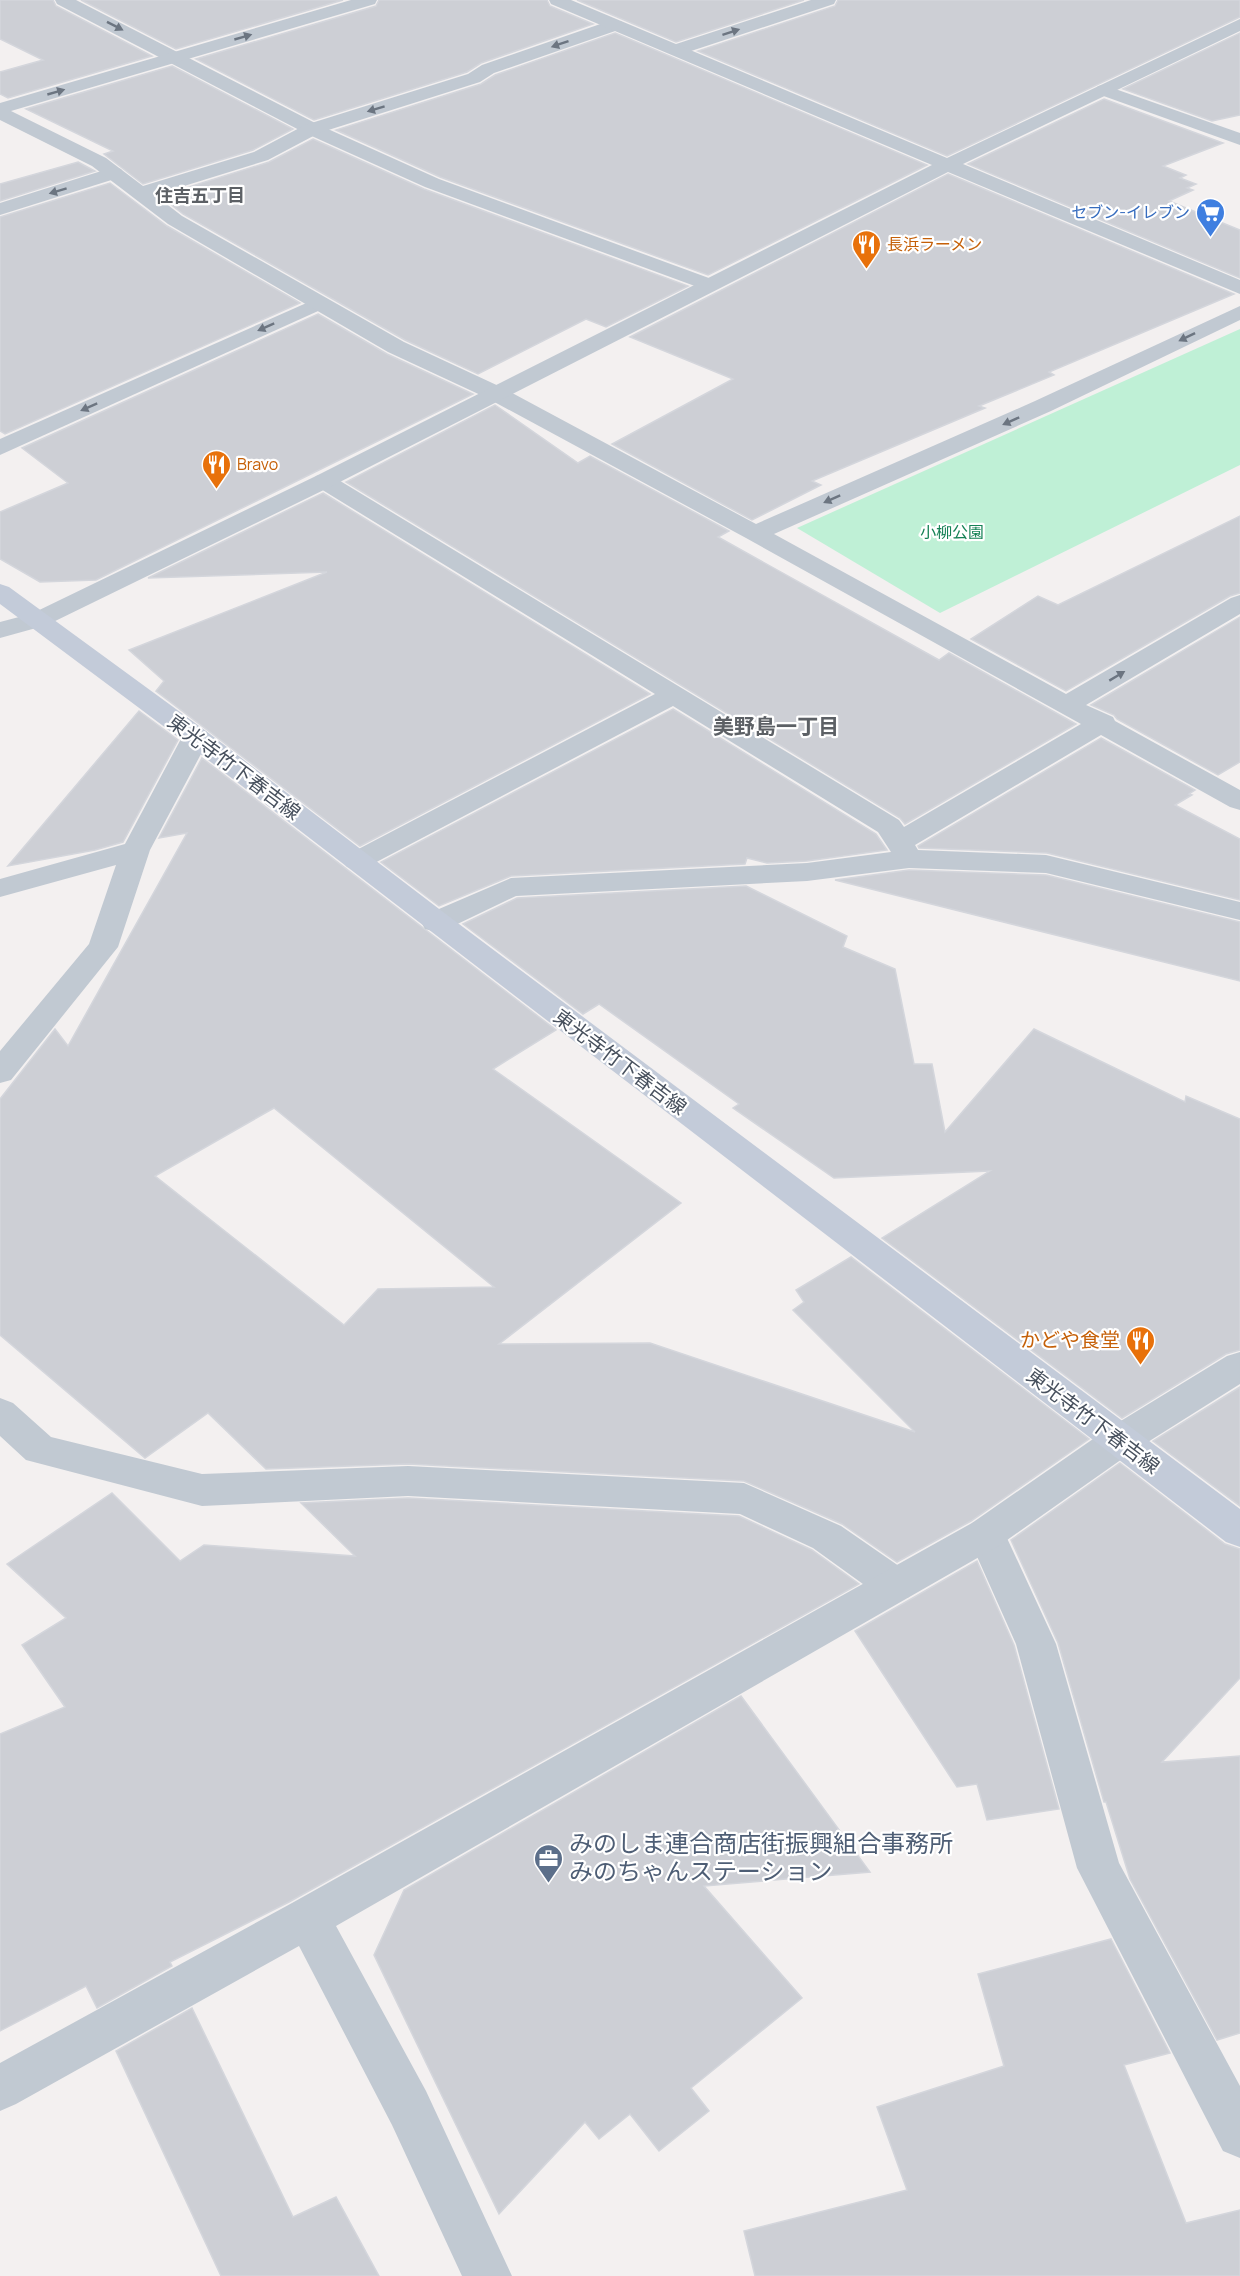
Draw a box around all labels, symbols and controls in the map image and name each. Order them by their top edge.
one-way arrow [106,21,124,31]
one-way arrow [722,27,740,36]
one-way arrow [234,32,252,41]
one-way arrow [550,40,568,50]
one-way arrow [47,87,65,96]
one-way arrow [367,105,385,114]
district label: 住吉五丁目 [155,183,245,207]
one-way arrow [49,186,67,196]
supermarket icon: セブン-イレブン [1195,196,1227,238]
place label: セブン-イレブン [1071,201,1190,223]
restaurant icon: 長浜ラーメン [850,228,882,270]
place label: 長浜ラーメン [887,233,982,255]
one-way arrow [258,322,275,331]
one-way arrow [1179,333,1196,342]
one-way arrow [80,403,97,412]
one-way arrow [1002,416,1020,426]
restaurant icon: Bravo [200,448,232,490]
place label: Bravo [237,453,278,475]
one-way arrow [823,494,841,504]
park label: 小柳公園 [920,521,984,543]
one-way arrow [1109,670,1125,681]
street label: 東光寺竹下春吉線 [162,708,306,826]
district label: 美野島一丁目 [713,712,839,740]
street label: 東光寺竹下春吉線 [548,1003,692,1121]
restaurant icon: かどや食堂 [1125,1324,1157,1366]
place label: かどや食堂 [1020,1326,1120,1353]
street label: 東光寺竹下春吉線 [1021,1362,1165,1480]
place label: みのしま連合商店街振興組合事務所 みのちゃんステーション [569,1826,953,1887]
office icon: みのしま連合商店街振興組合事務所 みのちゃんステーション [532,1842,564,1884]

